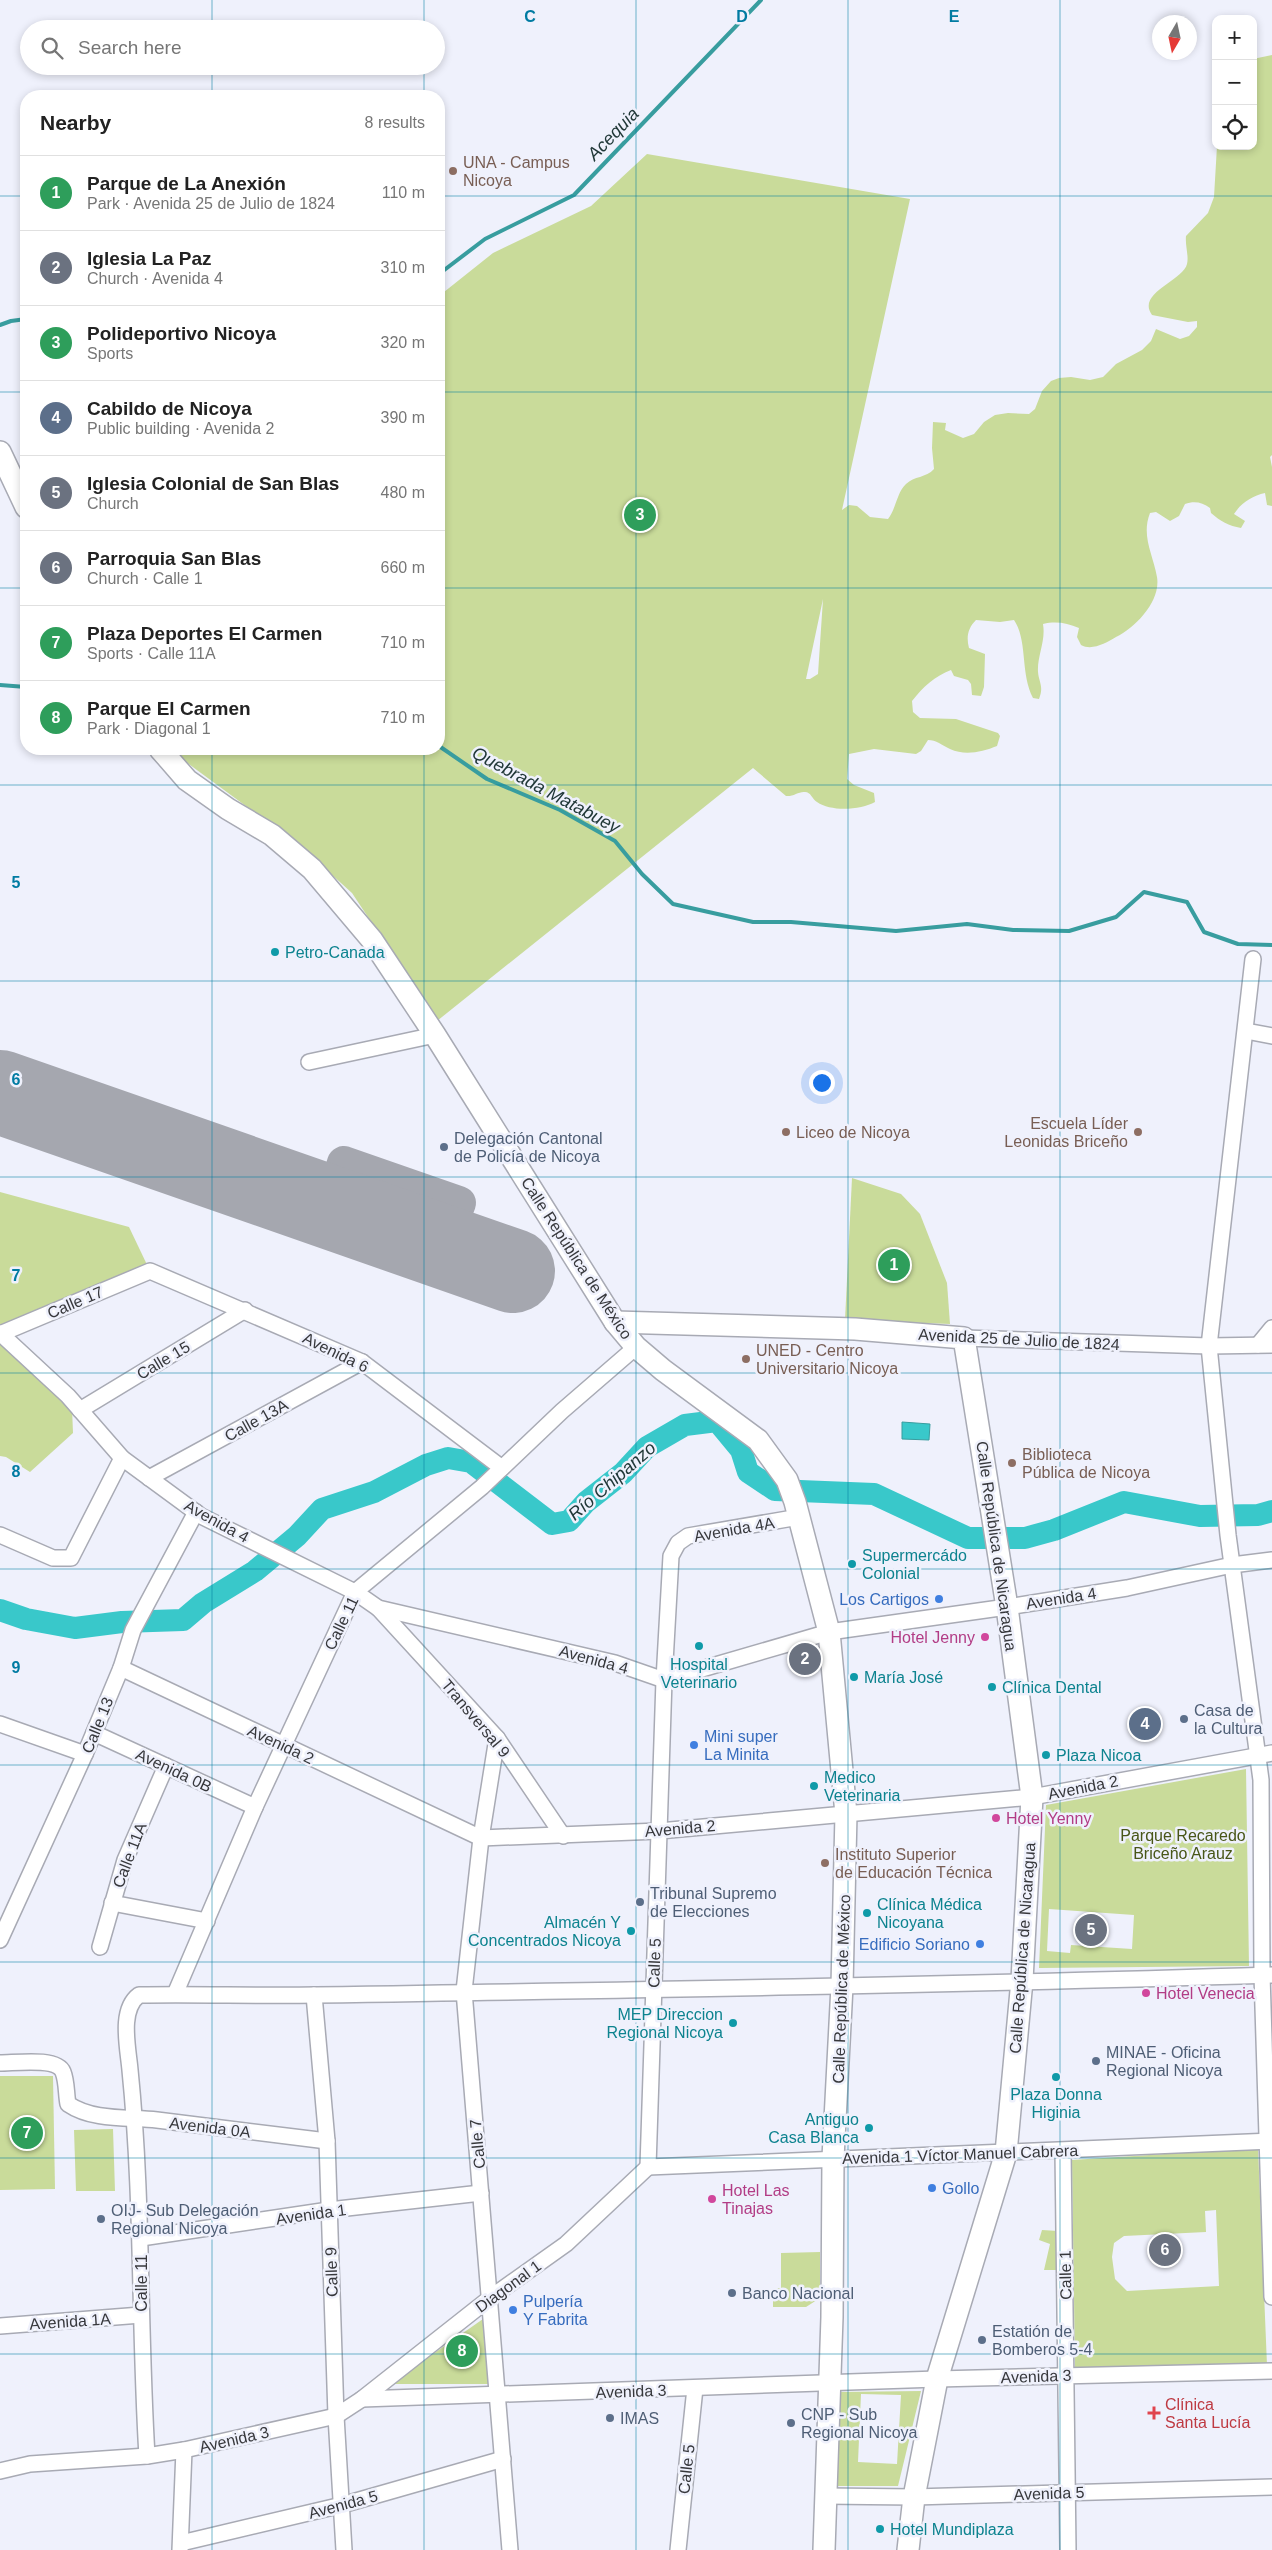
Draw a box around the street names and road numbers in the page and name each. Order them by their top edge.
street label: Calle República de México [518,1174,635,1342]
street label: Calle 17 [45,1283,106,1322]
street label: Avenida 25 de Julio de 1824 [918,1326,1120,1353]
street label: Avenida 6 [300,1329,371,1376]
street label: Calle 15 [134,1338,193,1383]
street label: Calle 13A [222,1396,291,1445]
street label: Calle República de Nicaragua [973,1440,1020,1652]
street label: Avenida 4 [182,1497,252,1546]
street label: Avenida 4A [692,1514,776,1545]
street label: Avenida 4 [1025,1585,1098,1612]
street label: Calle 11 [321,1594,362,1653]
street label: Avenida 4 [557,1642,630,1677]
street label: Transversal 9 [438,1676,513,1761]
street label: Calle 13 [79,1695,116,1756]
street label: Avenida 2 [245,1722,317,1767]
street label: Avenida 0B [133,1746,214,1795]
street label: Avenida 2 [1047,1772,1120,1803]
street label: Avenida 2 [644,1817,716,1840]
street label: Calle 11A [109,1820,150,1890]
street label: Calle República de Nicaragua [1007,1842,1038,2054]
street label: Calle República de México [830,1894,853,2084]
street label: Calle 5 [645,1938,664,1988]
street label: Avenida 0A [168,2114,252,2141]
street label: Calle 7 [467,2118,488,2170]
street label: Avenida 1 Víctor Manuel Cabrera [842,2142,1078,2167]
street label: Avenida 1 [275,2201,347,2228]
street label: Calle 9 [322,2247,341,2297]
street label: Calle 1 [1057,2250,1074,2300]
street label: Calle 11 [133,2254,150,2312]
street label: Diagonal 1 [472,2257,544,2316]
street label: Avenida 1A [29,2310,112,2333]
street label: Avenida 3 [1000,2367,1072,2386]
street label: Avenida 3 [595,2382,667,2401]
street label: Avenida 3 [198,2423,271,2456]
street label: Calle 5 [675,2443,698,2495]
street label: Avenida 5 [1013,2484,1085,2503]
street label: Avenida 5 [307,2487,380,2522]

